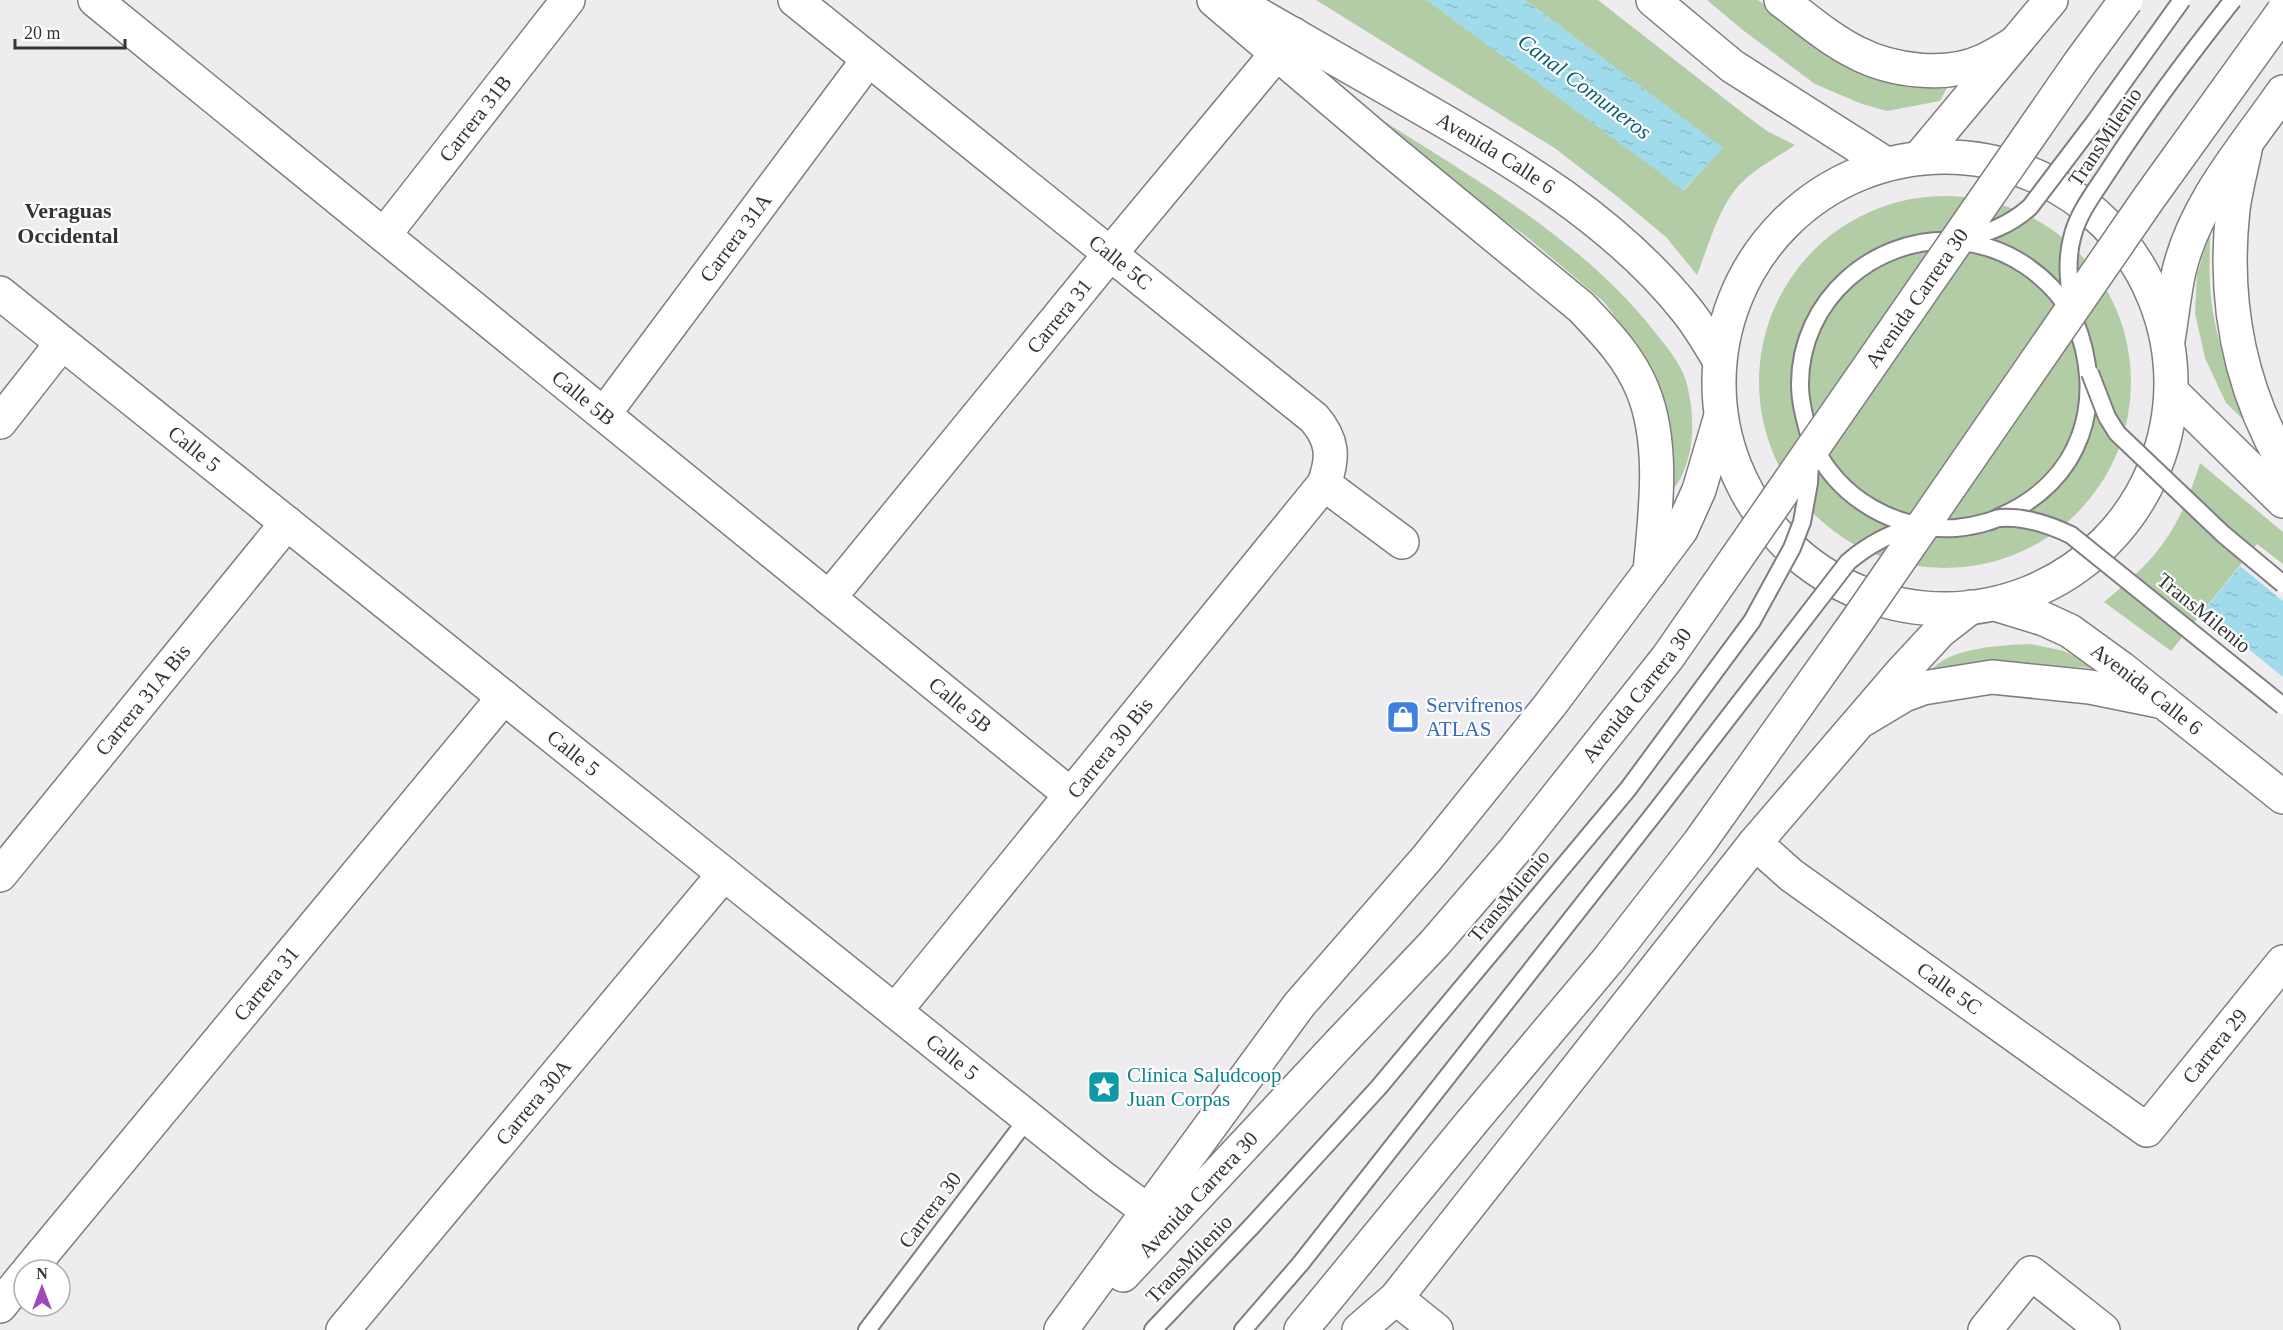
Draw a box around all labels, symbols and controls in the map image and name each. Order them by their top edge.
scale bar [15,12,124,50]
text: 20 m [24,23,61,43]
water label: Canal Comuneros [1513,28,1656,145]
street label: Carrera 31B [434,70,517,167]
street label: TransMilenio [2063,83,2147,191]
street label: Avenida Calle 6 [1432,107,1560,199]
street label: Carrera 31A [695,188,777,287]
district label: Veraguas Occidental [17,198,119,248]
street label: Avenida Carrera 30 [1860,224,1973,372]
street label: Calle 5C [1084,230,1157,295]
street label: Carrera 31 [1022,274,1097,358]
street label: Calle 5B [547,365,620,431]
street label: Calle 5 [163,421,225,477]
street label: TransMilenio [2152,568,2256,658]
street label: Avenida Carrera 30 [1577,623,1697,767]
street label: Avenida Calle 6 [2086,638,2207,740]
street label: Carrera 31A Bis [90,639,195,760]
street label: Calle 5B [924,672,997,738]
street label: Carrera 30 Bis [1062,693,1158,803]
place label: Servifrenos ATLAS [1426,693,1523,741]
shop icon: Servifrenos ATLAS [1385,699,1421,735]
street label: Calle 5 [542,725,604,781]
street label: TransMilenio [1463,845,1555,947]
street label: Carrera 31 [229,942,304,1026]
street label: Calle 5C [1912,957,1987,1020]
street label: Carrera 29 [2178,1004,2252,1088]
street label: Calle 5 [921,1029,983,1085]
street label: Carrera 30A [491,1054,577,1150]
place label: Clínica Saludcoop Juan Corpas [1127,1063,1282,1111]
place icon: Clínica Saludcoop Juan Corpas [1086,1069,1122,1105]
street label: Avenida Carrera 30 [1133,1127,1263,1263]
street label: Carrera 30 [894,1167,966,1253]
street label: TransMilenio [1141,1210,1237,1308]
north arrow [12,1258,72,1318]
text: N [36,1265,48,1282]

